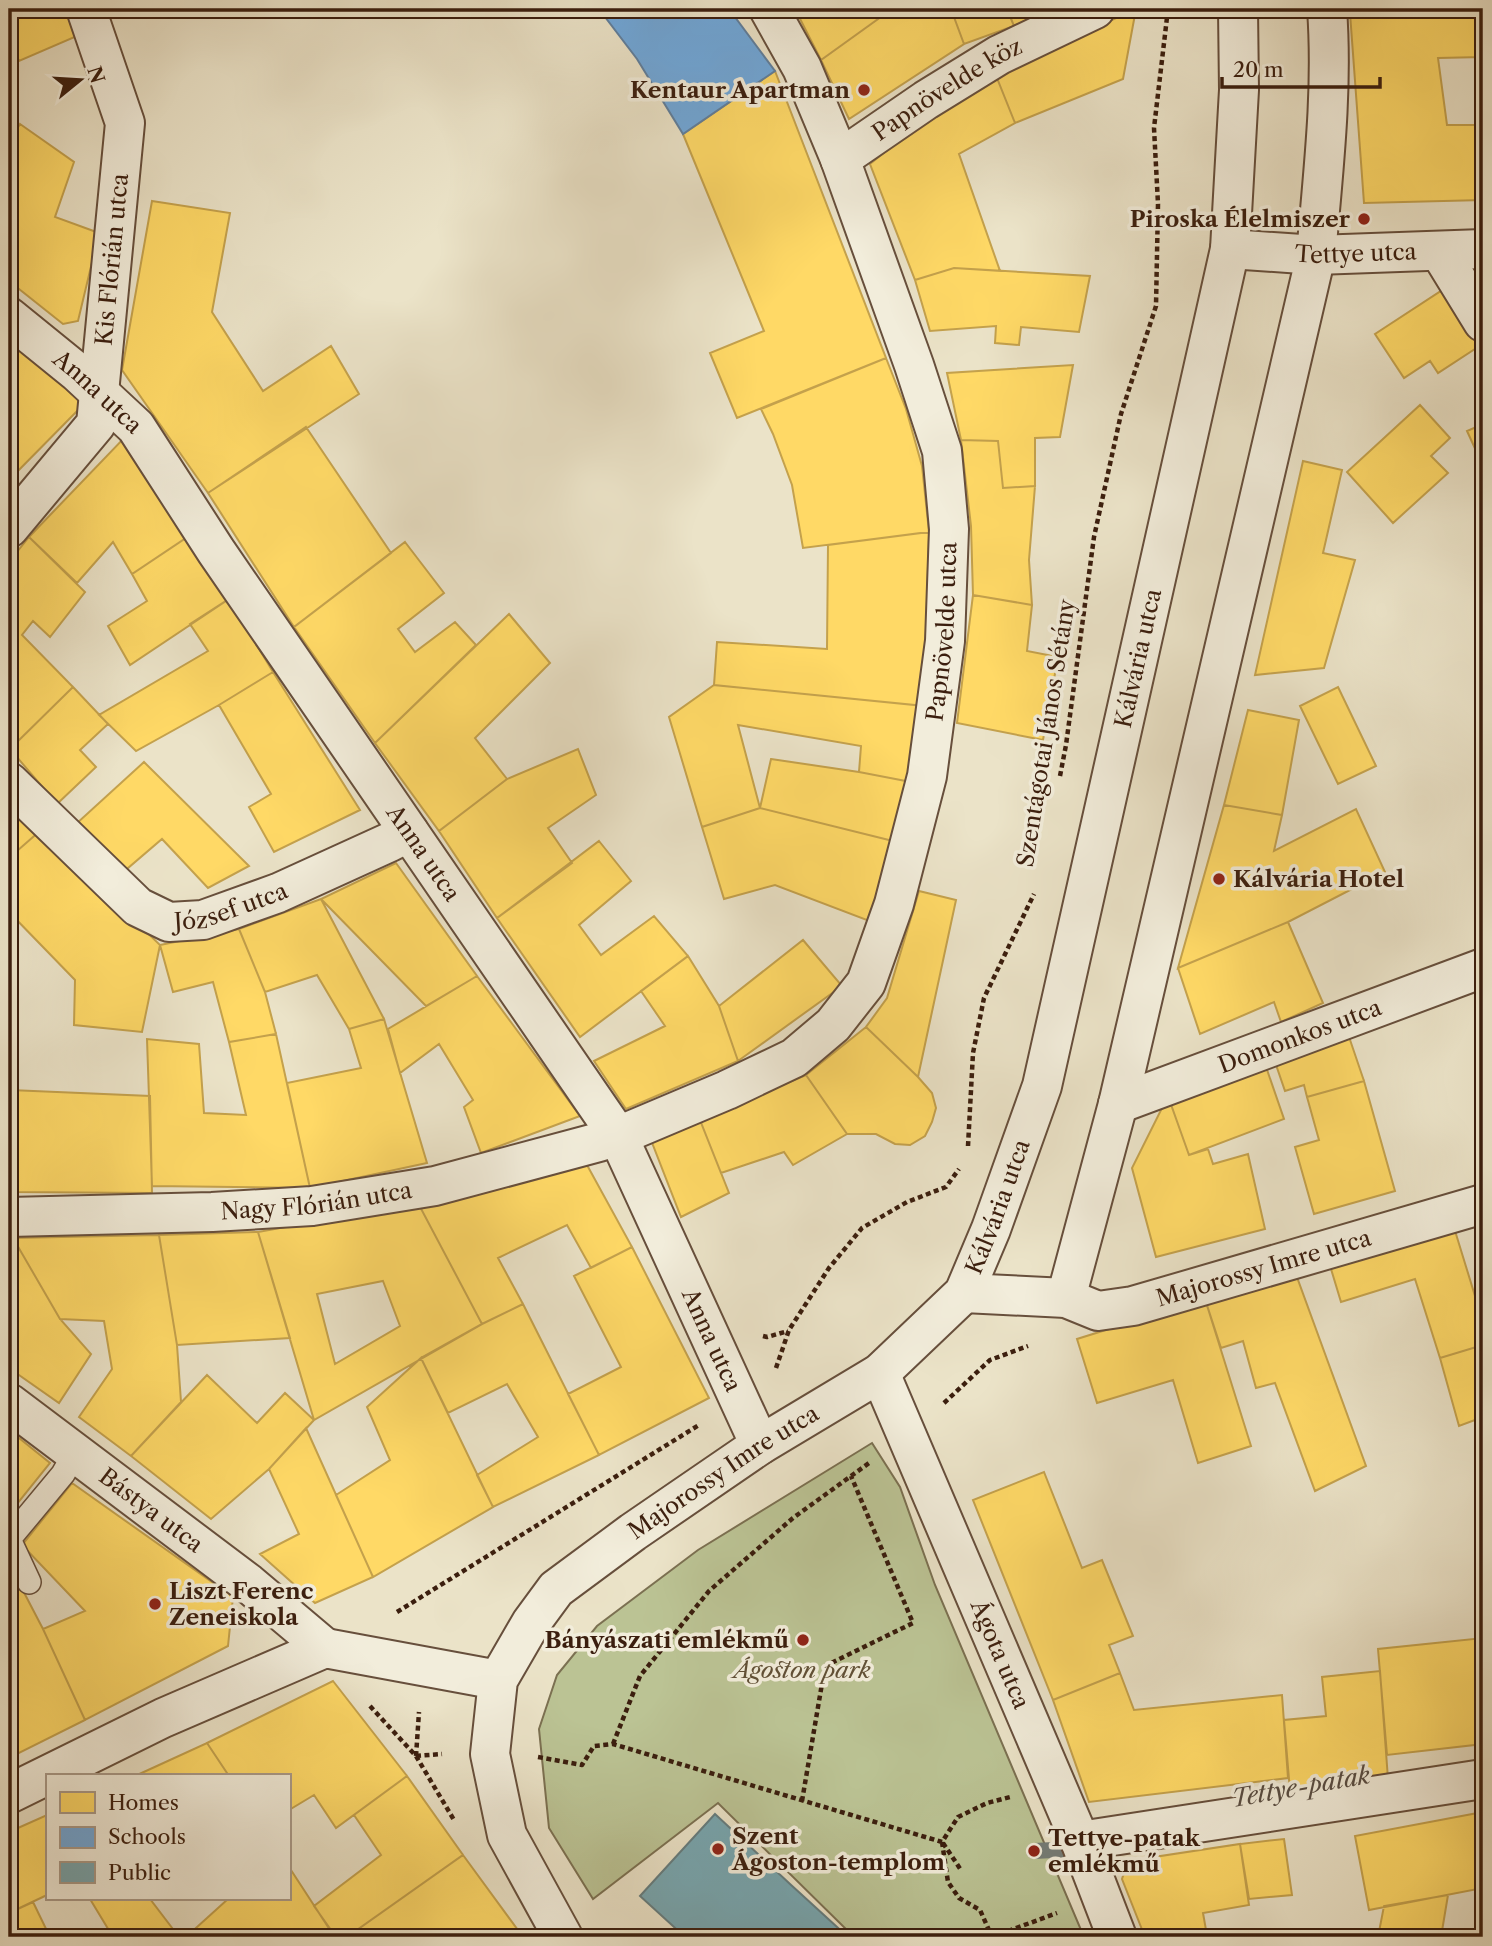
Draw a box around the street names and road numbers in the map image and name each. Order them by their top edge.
street label: Papnövelde köz [867,32,1027,147]
street label: Kis Flórián utca [90,171,134,347]
street label: Tettye utca [1294,237,1418,269]
street label: Anna utca [47,344,148,440]
street label: Papnövelde utca [920,540,963,723]
street label: Kálvária utca [1109,585,1167,731]
street label: Szentágotai János Sétány [1011,597,1081,869]
street label: Anna utca [380,799,467,907]
street label: József utca [170,876,293,936]
street label: Domonkos utca [1214,993,1386,1079]
street label: Kálvária utca [960,1135,1036,1278]
street label: Nagy Flórián utca [220,1176,415,1225]
street label: Majorossy Imre utca [1153,1223,1375,1313]
street label: Anna utca [676,1283,748,1397]
street label: Majorossy Imre utca [623,1399,824,1545]
street label: Bástya utca [94,1462,209,1559]
street label: Ágota utca [964,1595,1036,1714]

